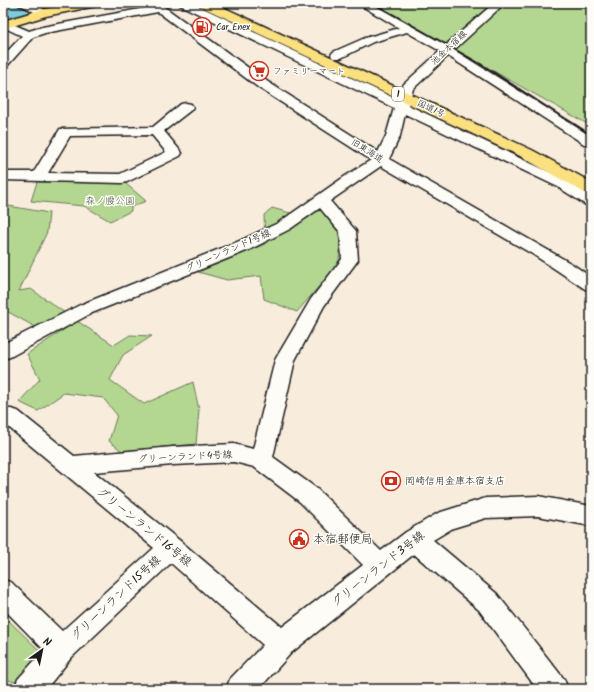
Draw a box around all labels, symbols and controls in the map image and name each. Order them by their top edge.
fuel station icon: Car Enex [191,16,213,38]
place label: Car Enex [216,20,250,35]
street label: 池金本宿線 [427,27,471,69]
supermarket icon: ファミリーマート [248,60,270,82]
place label: ファミリーマート [273,64,345,79]
road number: 1 [392,87,404,101]
street label: 国道1号 [414,96,448,122]
street label: 旧東海道 [348,135,386,167]
park label: 森ノ腰公園 [85,193,135,209]
street label: グリーンランド1号線 [182,225,274,277]
street label: グリーンランド4号線 [137,447,233,467]
bank icon: 岡崎信用金庫本宿支店 [380,470,402,492]
place label: 岡崎信用金庫本宿支店 [405,473,505,489]
street label: グリーンランド16号線 [92,483,196,571]
street label: グリーンランド3号線 [327,526,429,612]
public building icon: 本宿郵便局 [288,528,310,550]
place label: 本宿郵便局 [313,530,373,549]
street label: グリーンランド15号線 [67,551,165,645]
north arrow [22,630,62,670]
text: N [39,633,55,652]

